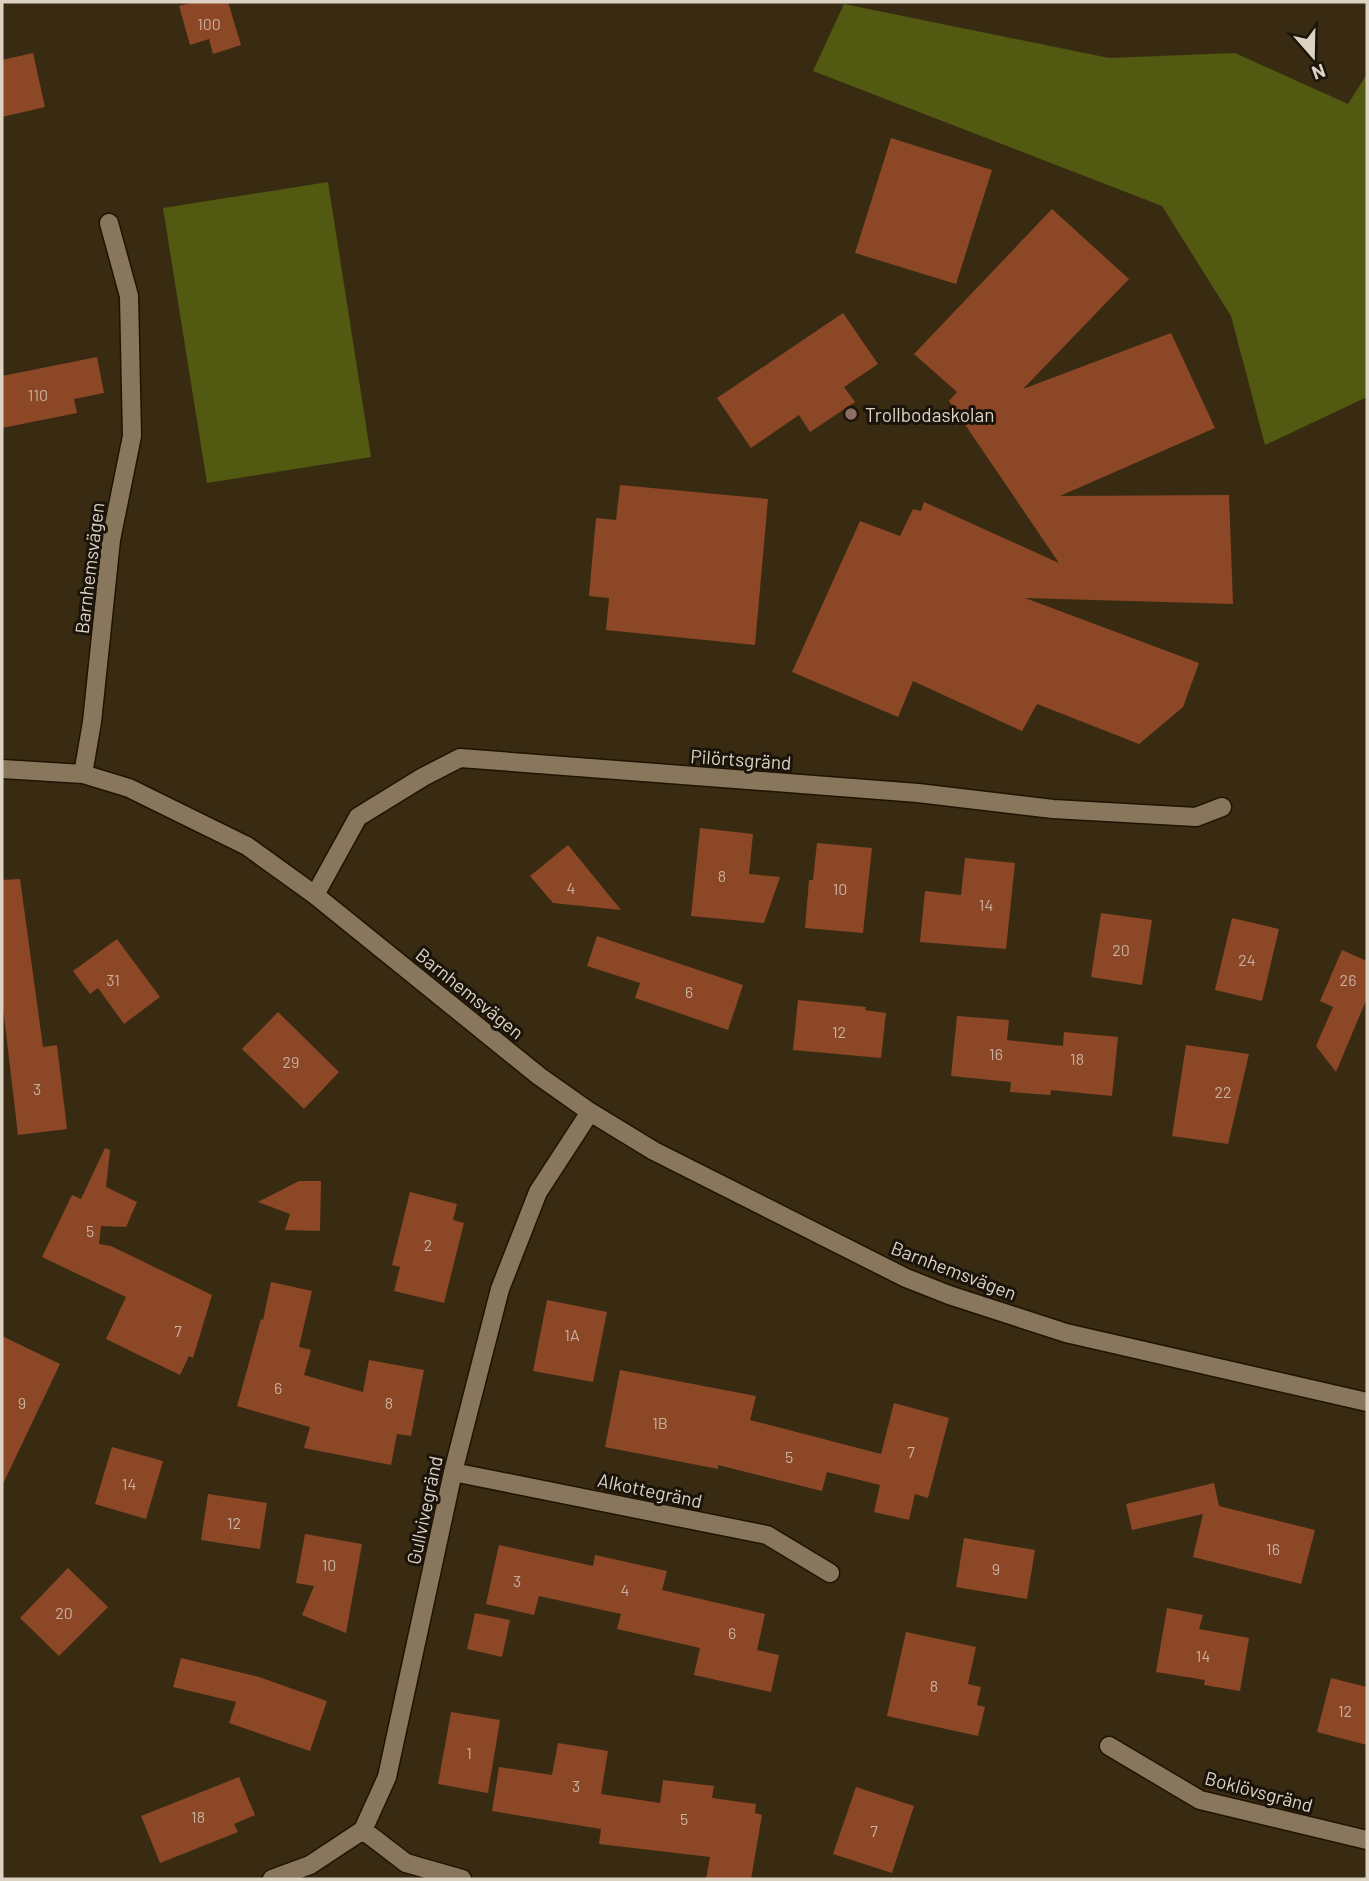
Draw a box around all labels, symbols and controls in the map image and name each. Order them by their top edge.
house number: 100 [197,14,221,33]
north arrow [1278,21,1348,91]
text: N [1309,59,1329,85]
house number: 110 [28,385,48,404]
place label: Trollbodaskolan [865,403,994,426]
marker: Trollbodaskolan [843,406,859,422]
street label: Barnhemsvägen [70,501,108,635]
street label: Pilörtsgränd [690,744,792,774]
house number: 8 [718,866,726,885]
house number: 4 [567,878,575,897]
house number: 10 [833,879,847,898]
house number: 14 [979,895,993,914]
house number: 20 [1112,940,1130,959]
street label: Barnhemsvägen [411,942,529,1044]
house number: 24 [1238,950,1256,969]
house number: 31 [106,970,120,989]
house number: 26 [1340,970,1356,989]
house number: 6 [685,982,693,1001]
house number: 12 [832,1022,846,1041]
house number: 16 [989,1044,1003,1063]
house number: 18 [1070,1049,1084,1068]
house number: 29 [283,1052,299,1071]
house number: 3 [33,1079,41,1098]
house number: 22 [1214,1082,1232,1101]
house number: 5 [86,1221,94,1240]
house number: 2 [424,1235,432,1254]
street label: Barnhemsvägen [888,1236,1020,1304]
house number: 7 [174,1321,182,1340]
house number: 1A [564,1325,580,1344]
house number: 6 [274,1378,282,1397]
house number: 9 [18,1393,26,1412]
house number: 8 [385,1393,393,1412]
house number: 1B [652,1413,668,1432]
house number: 7 [907,1442,915,1461]
house number: 5 [785,1447,793,1466]
street label: Gullvivegränd [401,1454,447,1566]
street label: Alkottegränd [596,1468,704,1512]
house number: 14 [122,1474,136,1493]
house number: 12 [227,1513,241,1532]
house number: 16 [1266,1539,1280,1558]
house number: 10 [322,1555,336,1574]
house number: 9 [992,1559,1000,1578]
house number: 3 [513,1571,521,1590]
house number: 4 [621,1580,629,1599]
house number: 20 [55,1603,73,1622]
house number: 6 [728,1623,736,1642]
house number: 14 [1196,1646,1210,1665]
house number: 8 [930,1676,938,1695]
house number: 12 [1338,1701,1352,1720]
house number: 1 [466,1743,472,1762]
street label: Boklövsgränd [1203,1766,1315,1816]
house number: 3 [572,1776,580,1795]
house number: 18 [191,1807,205,1826]
house number: 5 [680,1809,688,1828]
house number: 7 [870,1821,878,1840]

